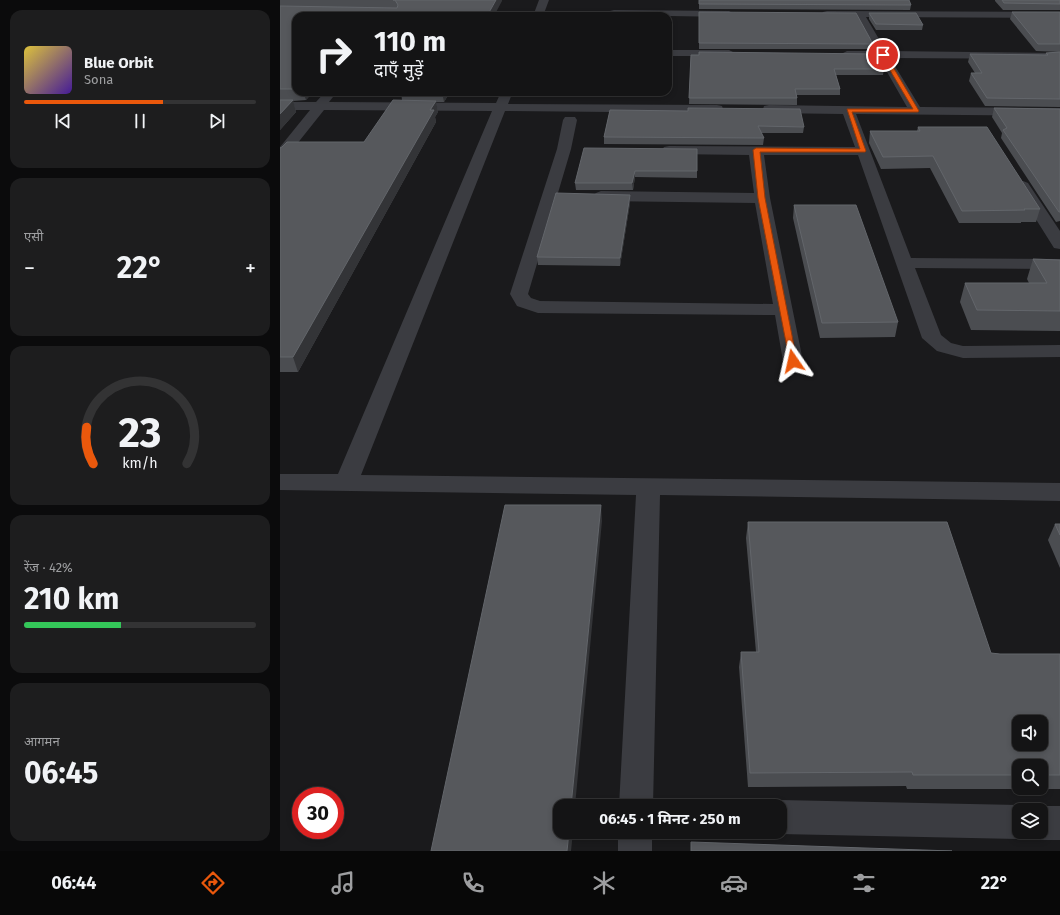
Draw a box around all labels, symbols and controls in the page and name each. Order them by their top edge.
text: 110 m [374,25,446,58]
icon: right [308,28,360,80]
pin [866,38,900,72]
icon: arrive [872,44,894,66]
text: Blue Orbit [84,54,153,72]
text: दाएँ मुड़ें [374,59,423,81]
text: Sona [84,72,113,87]
icon: previous [52,110,74,132]
icon: pause [129,110,151,132]
icon: next [206,110,228,132]
text: एसी [24,229,43,244]
text: 22° [117,250,163,286]
text: − [24,255,35,282]
text: + [245,255,256,282]
position arrow [772,340,814,382]
text: 23 [119,407,161,457]
text: km/h [122,454,158,471]
text: रेंज · 42% [24,560,73,575]
text: 210 km [24,581,119,617]
map controls [1012,715,1048,839]
button: sound [1012,715,1048,751]
text: आगमन [24,734,60,749]
text: 06:45 [24,755,98,791]
button: search [1012,759,1048,795]
speed limit sign: 30 [292,787,344,839]
button: layers [1012,803,1048,839]
text: 06:45 · 1 मिनट · 250 m [599,810,741,828]
icon: directions [199,869,227,897]
icon: music [329,869,357,897]
icon: phone [459,869,487,897]
icon: climate [590,869,618,897]
icon: car [720,869,748,897]
icon: filters [850,869,878,897]
text: 06:44 [51,872,96,894]
text: 22° [981,872,1009,894]

